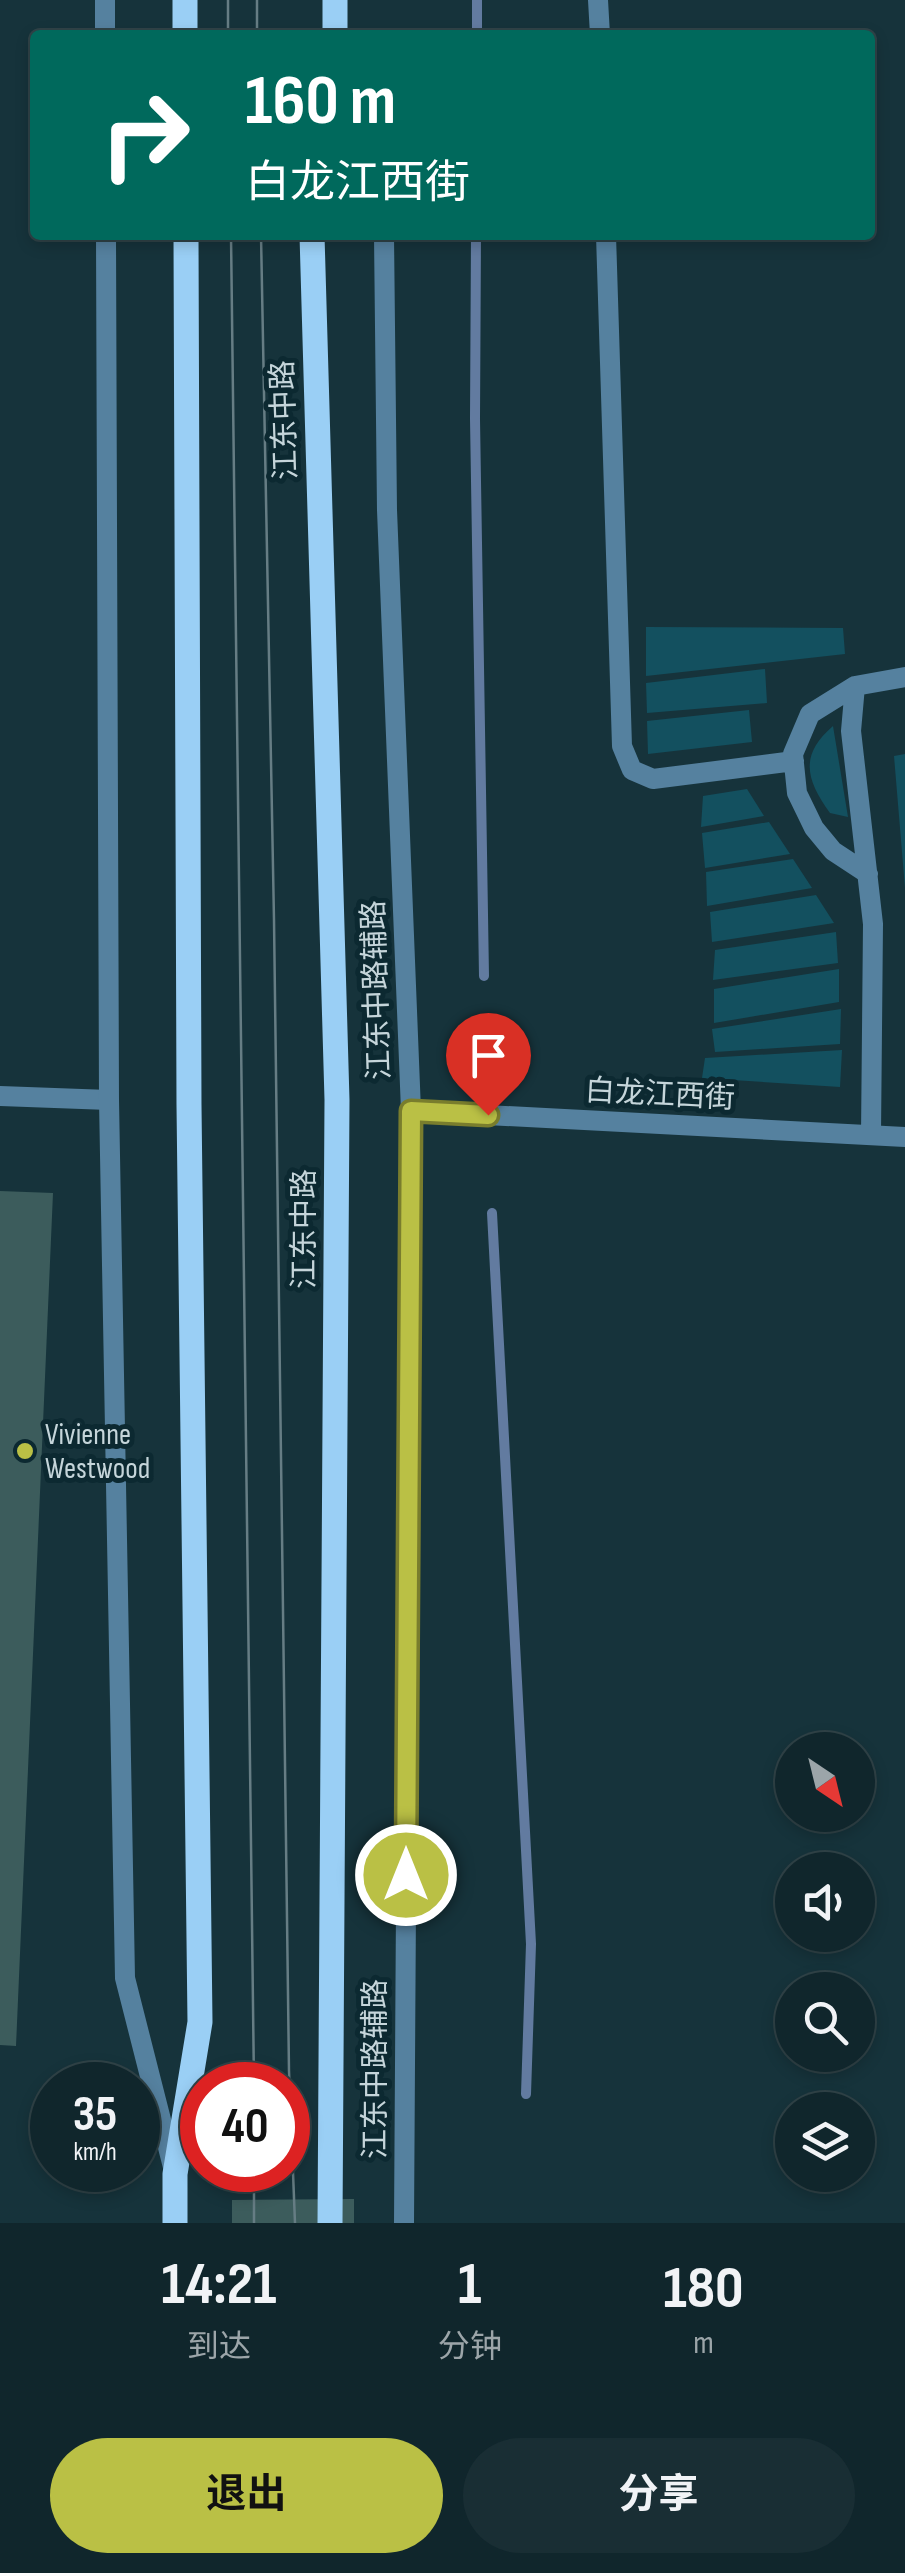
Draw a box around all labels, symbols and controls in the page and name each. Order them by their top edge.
text: 160 m [245,60,396,144]
icon: right [80,70,210,200]
text: 白龙江西街 [245,156,470,211]
street label: 江东中路 [265,359,305,481]
street label: 江东中路辅路 [356,899,398,1081]
pin [446,1013,531,1116]
icon: arrive [461,1028,516,1083]
street label: 白龙江西街 [584,1073,736,1117]
street label: 江东中路 [287,1169,323,1289]
place label: Vivienne Westwood [45,1417,150,1487]
marker: Vivienne Westwood [14,1440,36,1462]
north arrow [775,1732,875,1832]
map controls [775,1732,875,2192]
position arrow [354,1823,458,1927]
button: sound [775,1852,875,1952]
button: search [775,1972,875,2072]
street label: 江东中路辅路 [358,1979,394,2159]
speed limit sign: 40 [180,2062,310,2192]
text: 35 [73,2085,117,2145]
button: layers [775,2092,875,2192]
text: km/h [73,2137,117,2168]
text: 14:21 [161,2249,277,2321]
text: 1 [458,2249,482,2321]
text: 180 [663,2253,744,2325]
text: m [693,2324,714,2363]
text: 到达 [187,2328,251,2367]
text: 分钟 [438,2328,502,2367]
button: 退出 [50,2438,443,2553]
button: 分享 [463,2438,855,2553]

